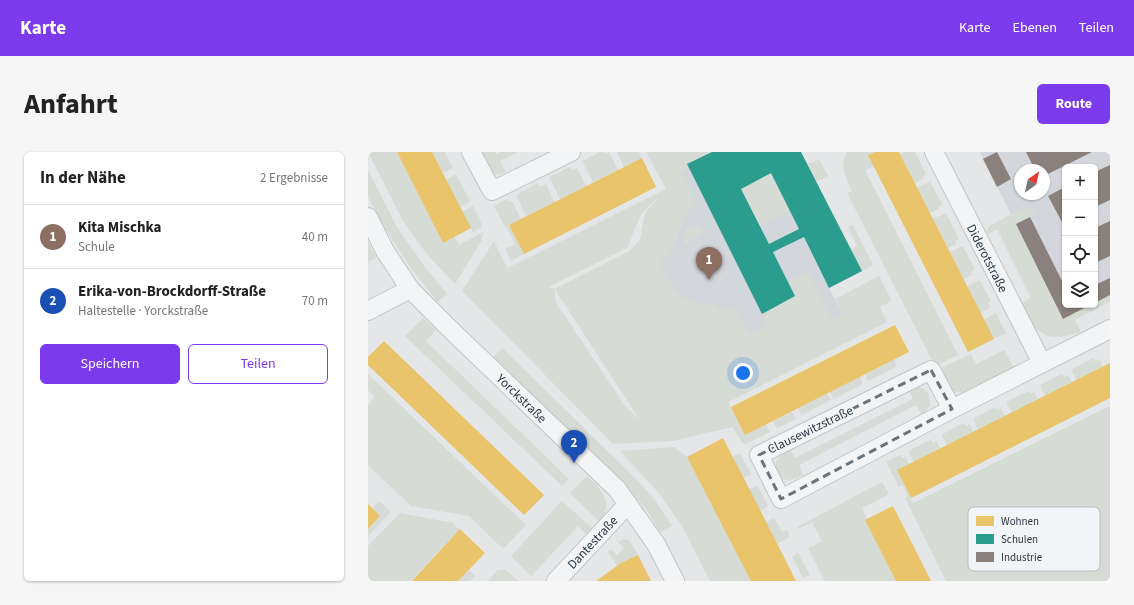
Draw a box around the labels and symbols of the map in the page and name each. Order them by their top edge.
north arrow [1014,164,1050,200]
street label: Diderotstraße [962,221,1012,296]
pin: 1 [696,247,722,280]
your location [733,363,753,383]
street label: Yorckstraße [491,369,550,427]
street label: Clausewitzstraße [765,401,856,458]
pin: 2 [561,430,587,463]
legend [968,507,1100,571]
street label: Dantestraße [563,512,622,573]
text: Wohnen [1001,514,1039,529]
text: Schulen [1001,532,1038,547]
text: Industrie [1001,550,1043,565]

